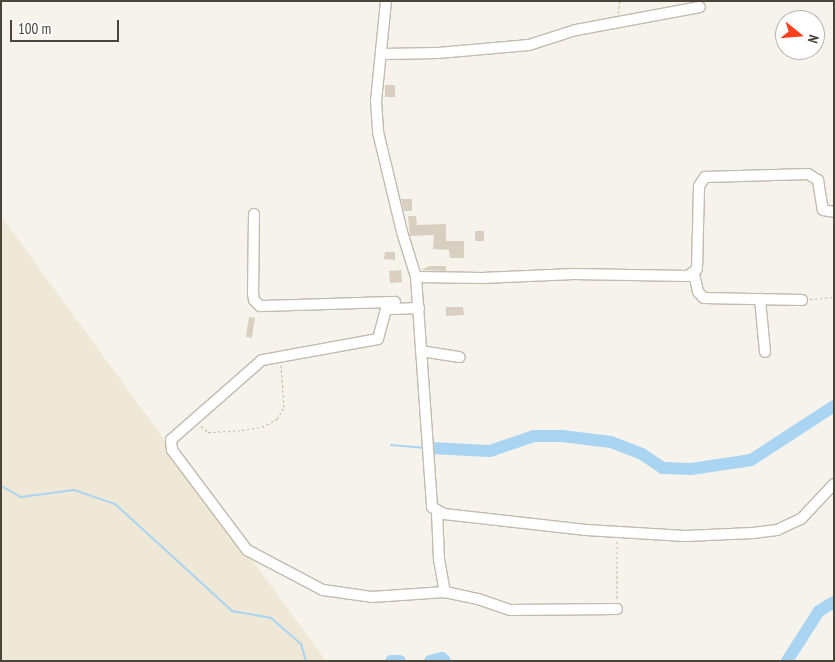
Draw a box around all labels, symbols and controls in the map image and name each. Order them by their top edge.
scale bar [12,10,121,42]
north arrow [775,10,825,60]
text: 100 m [18,19,51,38]
text: N [804,33,823,45]

